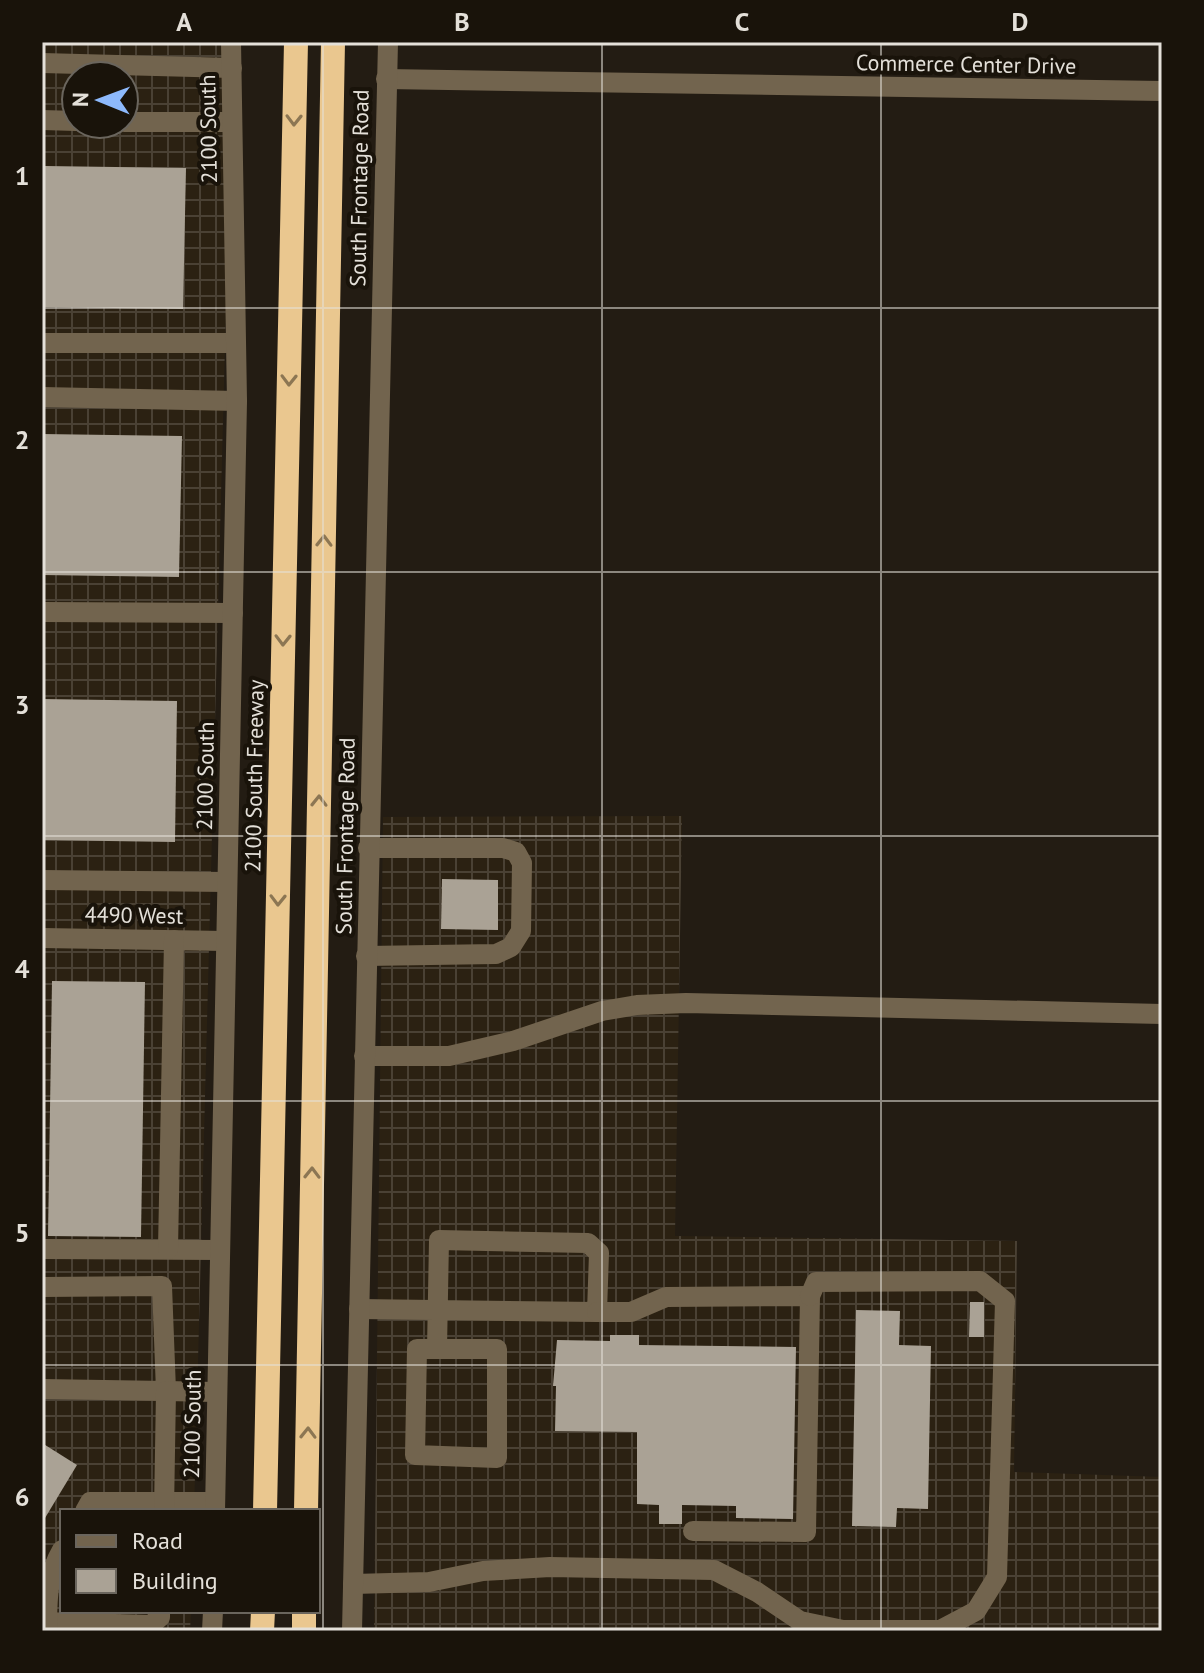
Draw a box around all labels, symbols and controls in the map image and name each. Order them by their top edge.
text: A [176,5,192,38]
text: B [454,5,470,38]
text: C [735,5,749,38]
text: D [1012,5,1028,38]
street label: Commerce Center Drive [856,48,1076,80]
north arrow [60,60,140,140]
street label: 2100 South [193,74,223,184]
street label: South Frontage Road [343,89,375,287]
text: N [66,92,94,107]
one-way arrow [285,114,303,127]
text: 1 [15,159,29,192]
one-way arrow [280,374,297,387]
text: 2 [15,423,29,456]
one-way arrow [315,534,333,547]
one-way arrow [274,634,292,647]
street label: 2100 South Freeway [238,679,270,873]
text: 3 [15,688,29,721]
street label: 2100 South [190,721,220,831]
street label: South Frontage Road [329,737,361,935]
one-way arrow [311,794,328,807]
one-way arrow [269,894,286,907]
street label: 4490 West [84,900,184,930]
text: 4 [15,952,30,985]
one-way arrow [304,1166,321,1179]
text: 5 [15,1216,29,1249]
street label: 2100 South [177,1369,207,1479]
one-way arrow [299,1426,316,1439]
text: 6 [15,1480,29,1513]
legend [60,1509,320,1613]
text: Road [132,1525,183,1556]
text: Building [132,1565,218,1596]

